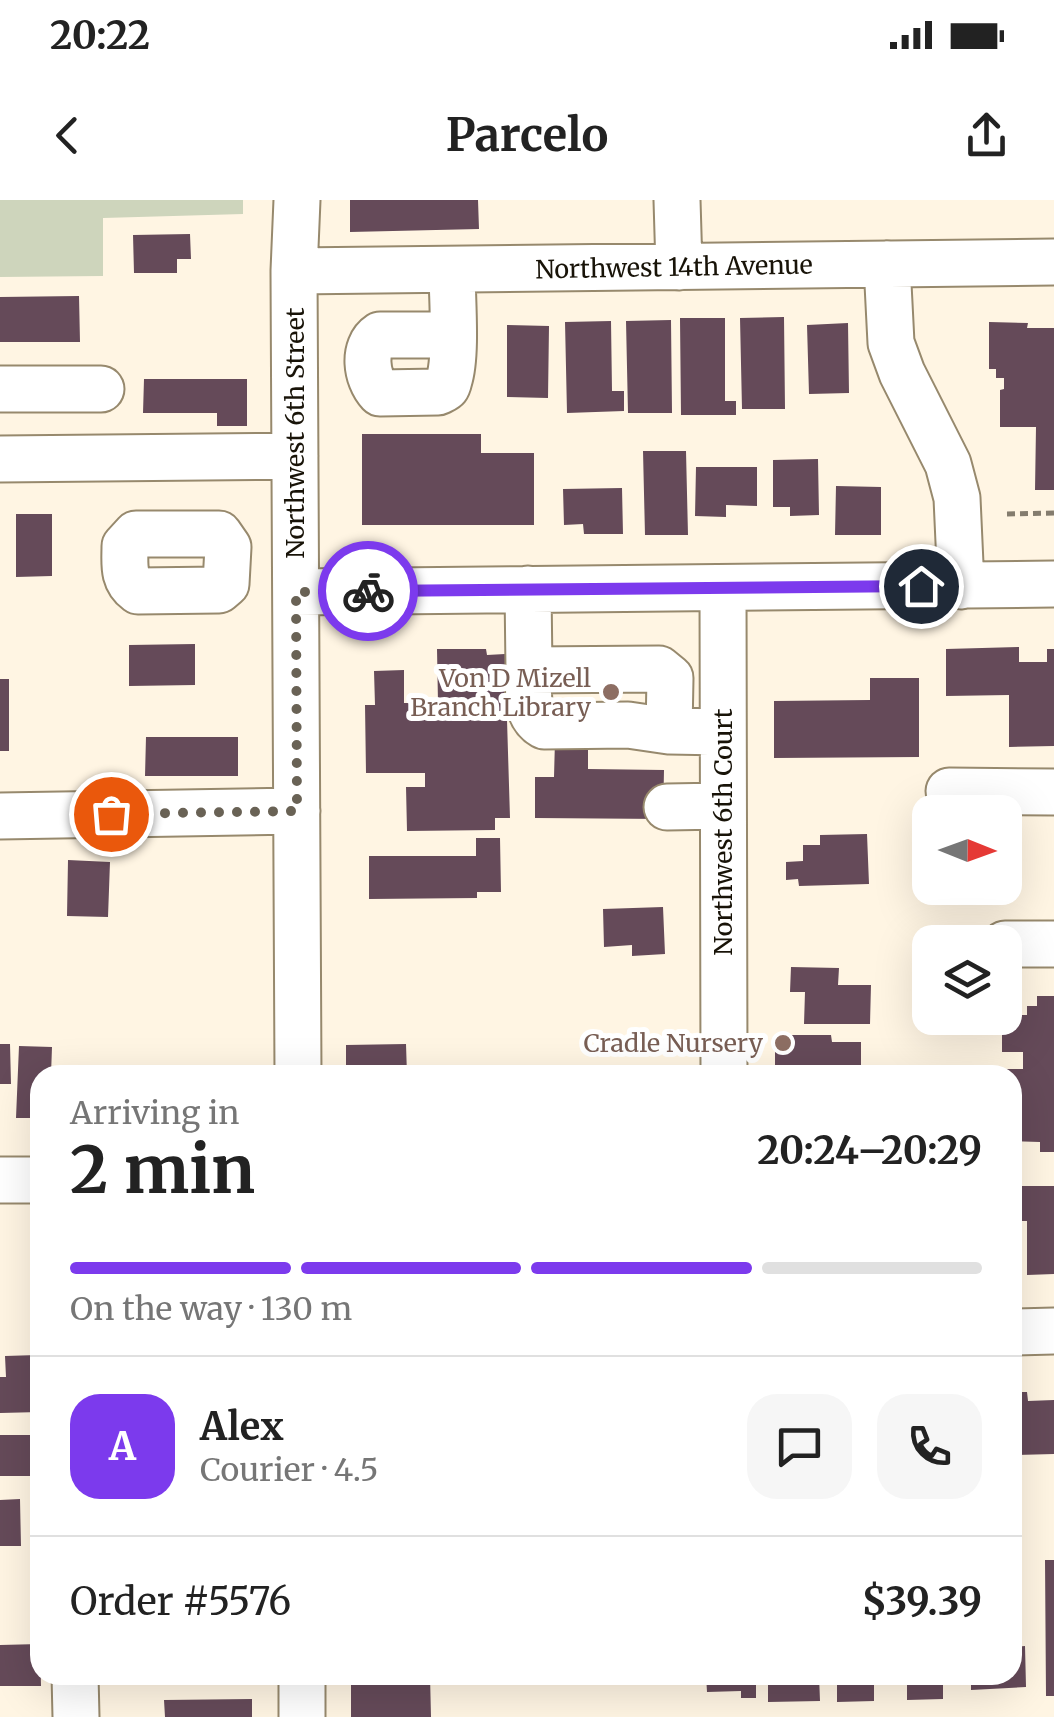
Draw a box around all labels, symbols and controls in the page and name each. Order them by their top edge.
text: 20:22 [50,12,150,59]
text: Parcelo [446,107,608,163]
icon: back [40,108,95,163]
icon: share [959,108,1014,163]
street label: Northwest 14th Avenue [535,249,813,285]
street label: Northwest 6th Street [279,307,311,559]
courier [318,541,418,641]
pin [879,544,964,629]
icon: home [894,559,949,614]
icon: bike [341,564,396,619]
place label: Von D Mizell Branch Library [410,662,591,723]
marker: Von D Mizell Branch Library [600,681,622,703]
street label: Northwest 6th Court [707,708,739,955]
pin [69,772,154,857]
icon: bag [84,787,139,842]
north arrow [912,795,1022,905]
map controls [912,795,1022,1035]
button: layers [912,925,1022,1035]
place label: Cradle Nursery [584,1027,763,1059]
marker: Cradle Nursery [772,1032,794,1054]
text: Arriving in [70,1093,239,1133]
text: 20:24–20:29 [757,1127,982,1174]
text: 2 min [70,1129,255,1211]
text: On the way · 130 m [70,1289,352,1329]
button: chat [747,1394,852,1499]
button: phone [877,1394,982,1499]
text: Alex [200,1403,284,1450]
text: A [109,1423,136,1470]
text: Courier · 4.5 [200,1450,378,1490]
text: Order #5576 [70,1578,291,1625]
text: $39.39 [862,1578,982,1625]

